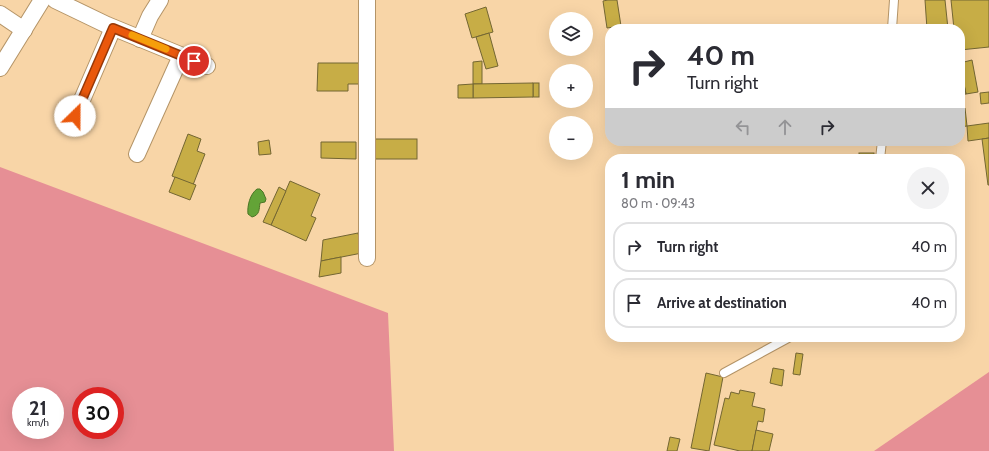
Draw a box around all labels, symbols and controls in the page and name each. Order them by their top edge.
map controls [549,12,593,160]
button: layers [549,12,593,56]
text: 40 m [687,38,755,72]
icon: right [621,40,673,92]
pin [177,44,211,78]
icon: arrive [183,50,205,72]
button: + [549,64,593,108]
text: Turn right [687,72,758,94]
position arrow [54,95,96,137]
button: − [549,116,593,160]
icon: left [732,116,754,138]
icon: ahead [774,116,796,138]
icon: right [816,116,838,138]
text: 1 min [621,165,675,194]
button: close [907,167,949,209]
text: 80 m · 09:43 [621,195,695,211]
icon: right [623,236,645,258]
text: Turn right [657,238,718,256]
text: 40 m [911,238,947,256]
icon: arrive [623,292,645,314]
text: Arrive at destination [657,294,787,312]
text: 40 m [911,294,947,312]
speed limit sign: 30 [72,387,124,439]
text: 21 [29,396,47,420]
text: km/h [27,416,49,429]

